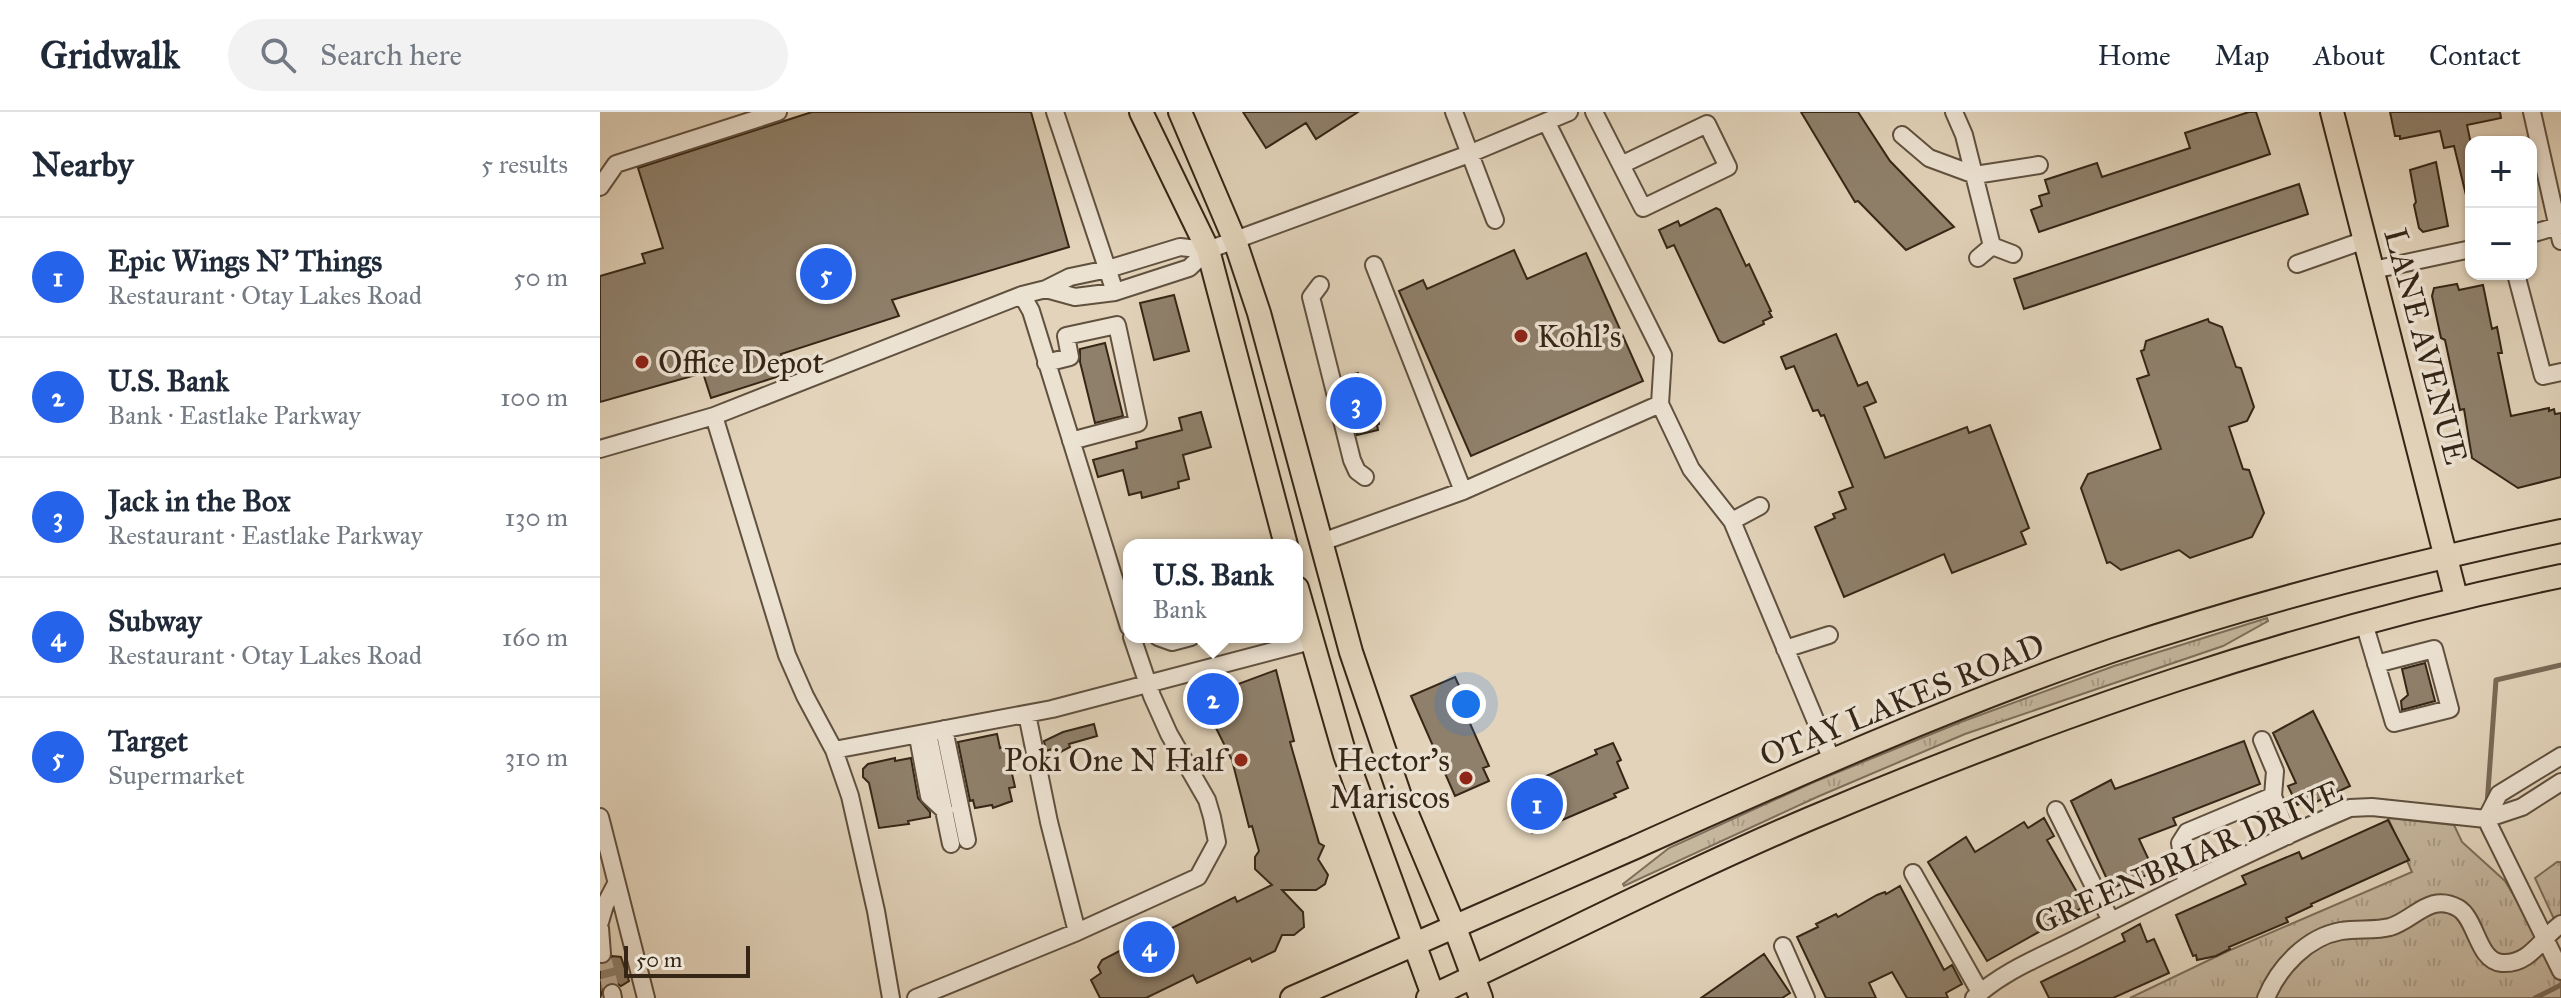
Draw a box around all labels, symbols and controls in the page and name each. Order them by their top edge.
search box [228,19,788,91]
text: Gridwalk [40,32,180,78]
icon: search [256,33,300,77]
text: Search here [320,37,462,73]
text: Home [2098,38,2171,73]
text: Map [2215,38,2269,73]
text: About [2313,38,2385,73]
text: Contact [2429,38,2521,73]
map controls [2465,136,2537,280]
button: + [2465,136,2537,208]
text: Nearby [32,144,134,185]
text: 5 results [481,148,568,180]
button: − [2465,208,2537,280]
street label: LANE AVENUE [2375,224,2476,468]
text: Epic Wings N' Things [108,243,382,279]
pin: 5 [800,244,852,304]
text: 1 [53,261,63,293]
text: 50 m [513,261,568,293]
text: Restaurant · Otay Lakes Road [108,279,422,311]
place label: Kohl's [1537,317,1621,356]
marker: Kohl's [1512,327,1530,345]
place label: Office Depot [658,343,824,382]
marker: Office Depot [633,353,651,371]
text: U.S. Bank [108,363,229,399]
pin: 3 [1330,373,1382,433]
text: 2 [52,381,64,413]
text: 100 m [500,381,568,413]
text: Bank · Eastlake Parkway [108,399,361,431]
text: Jack in the Box [108,483,291,519]
text: 3 [53,501,63,533]
text: 130 m [505,501,568,533]
text: Restaurant · Eastlake Parkway [108,519,423,551]
popup [1123,539,1303,643]
text: U.S. Bank [1152,557,1274,593]
text: Bank [1152,593,1207,625]
text: Subway [108,603,202,639]
text: 4 [51,621,65,653]
text: 160 m [502,621,568,653]
street label: OTAY LAKES ROAD [1754,626,2050,775]
text: Restaurant · Otay Lakes Road [108,639,422,671]
pin: 2 [1187,669,1239,729]
your location [1446,684,1486,724]
text: Target [108,723,188,759]
text: 5 [52,741,64,773]
text: 310 m [505,741,568,773]
place label: Poki One N Half [1004,741,1230,780]
place label: Hector's Mariscos [1329,741,1450,817]
marker: Poki One N Half [1232,751,1250,769]
text: Supermarket [108,759,245,791]
marker: Hector's Mariscos [1457,769,1475,787]
street label: GREENBRIAR DRIVE [2028,772,2348,943]
pin: 1 [1511,774,1563,834]
pin: 4 [1123,917,1175,977]
scale bar [624,942,750,978]
text: 50 m [636,946,682,973]

